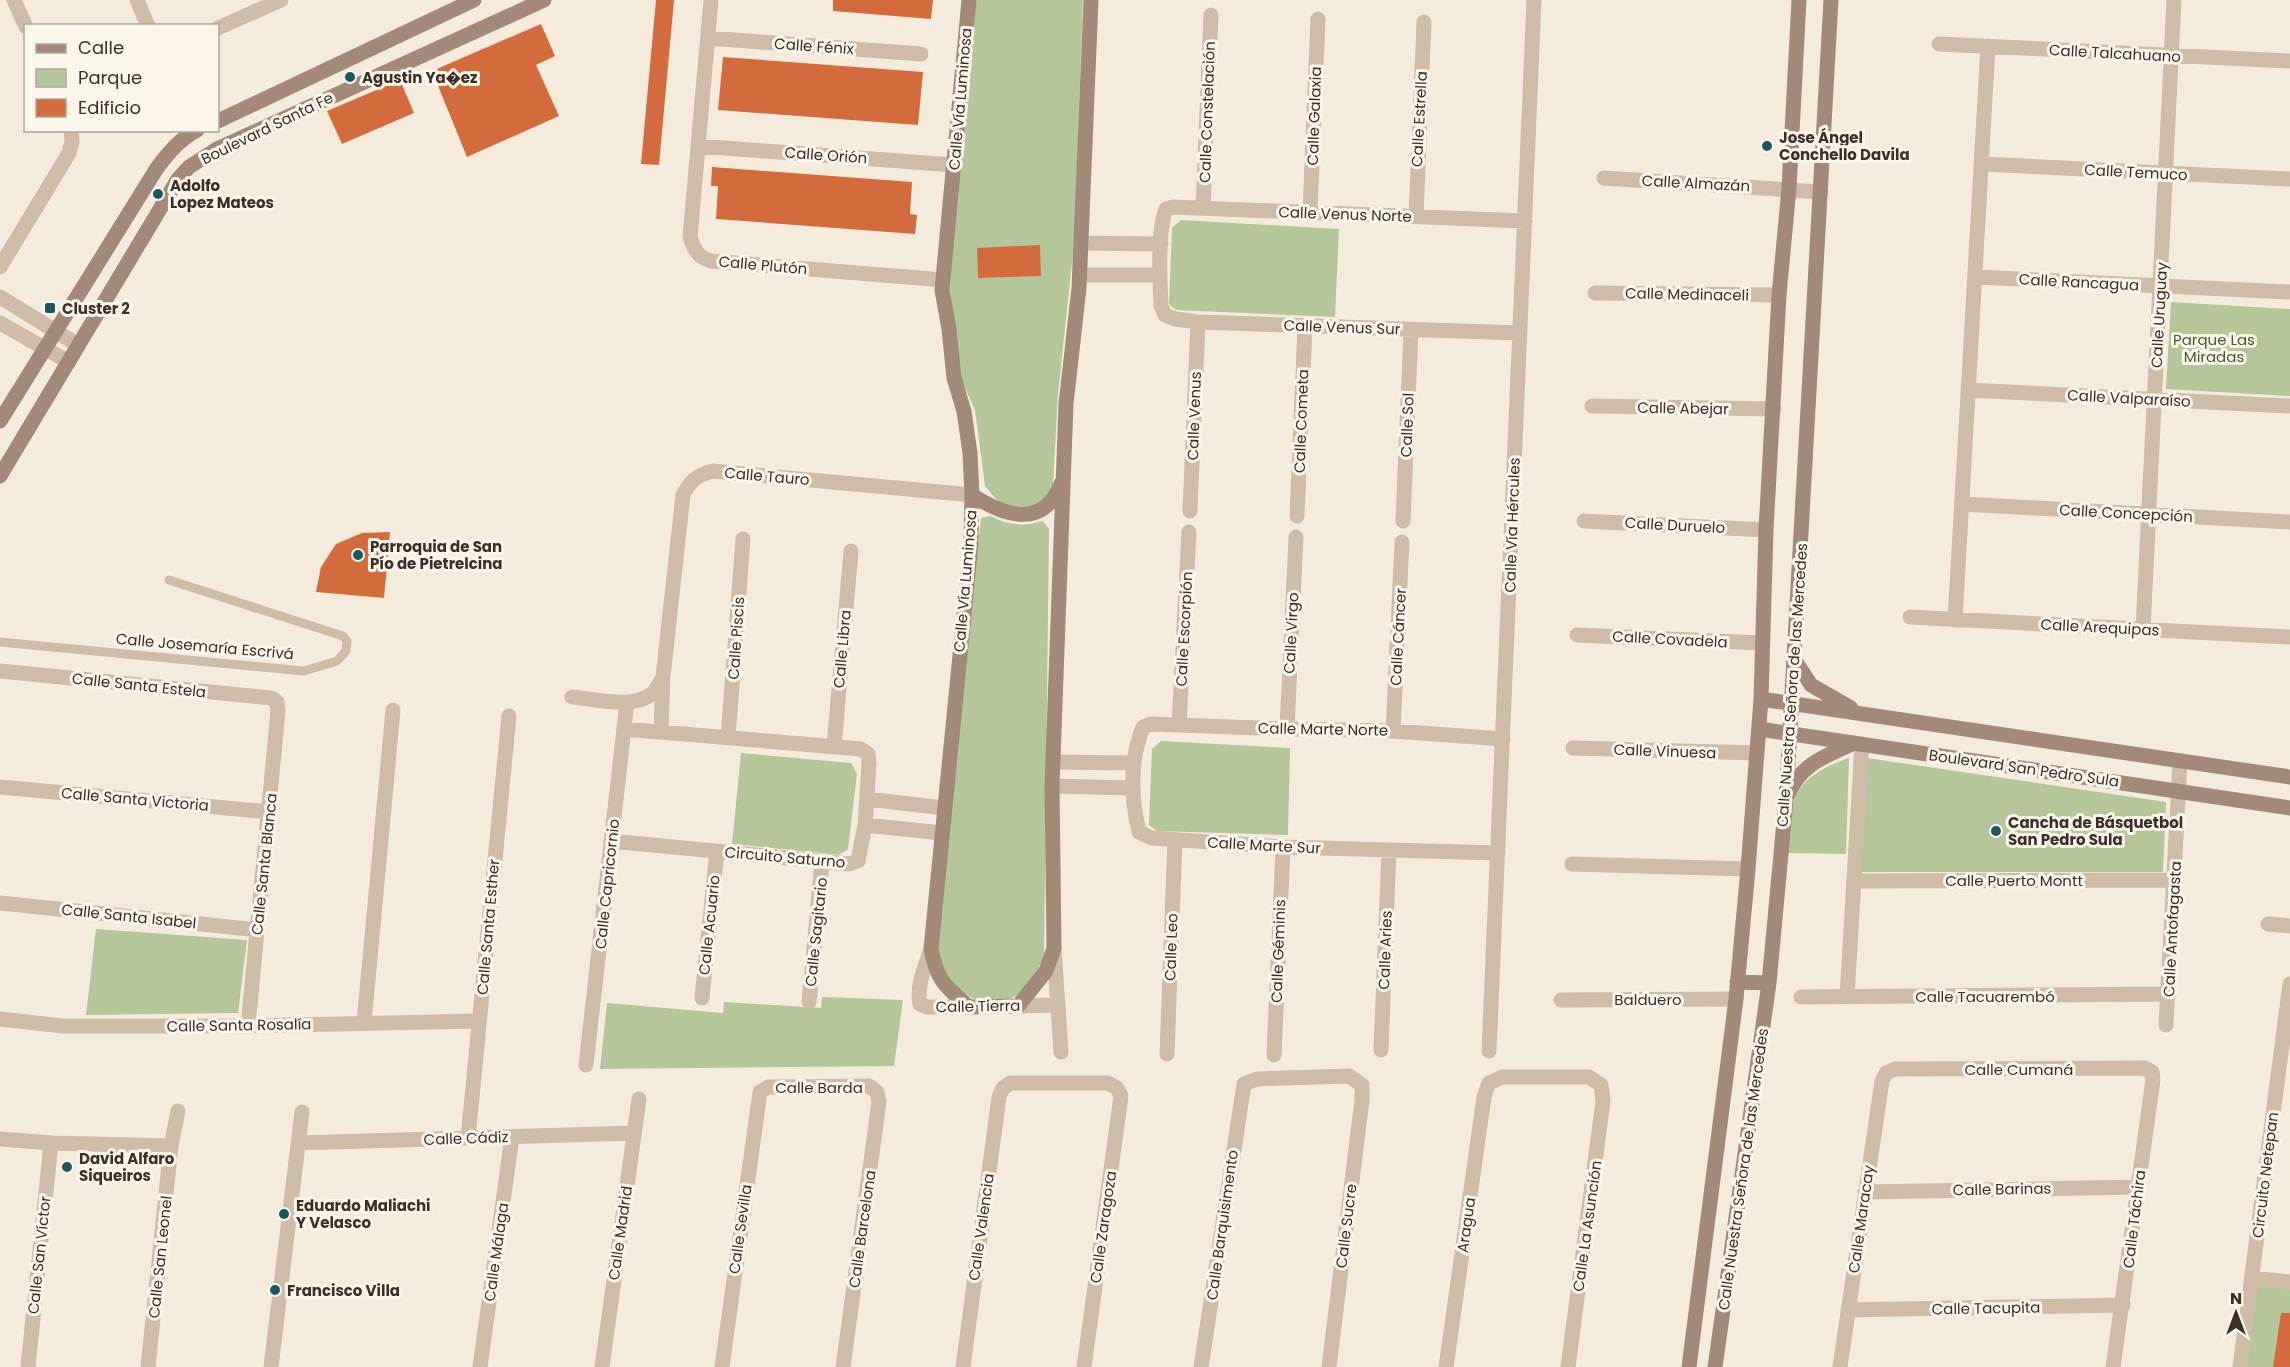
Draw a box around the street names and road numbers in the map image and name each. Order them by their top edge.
street label: Calle Vía Luminosa [943,27,977,171]
street label: Calle Fénix [773,33,855,59]
street label: Calle Talcahuano [2048,39,2182,67]
street label: Calle Constelación [1194,41,1220,183]
street label: Calle Galaxia [1302,66,1326,166]
street label: Calle Estrella [1406,71,1432,167]
street label: Boulevard Santa Fe [197,87,337,169]
street label: Calle Orión [784,142,868,168]
street label: Calle Temuco [2084,159,2188,185]
street label: Calle Almazán [1641,170,1751,196]
street label: Calle Venus Norte [1278,201,1412,227]
street label: Calle Plutón [718,251,808,279]
street label: Calle Uruguay [2146,261,2172,369]
street label: Calle Rancagua [2018,268,2140,296]
street label: Calle Medinaceli [1625,282,1749,306]
street label: Calle Venus Sur [1283,314,1401,340]
street label: Calle Cometa [1289,369,1313,473]
street label: Calle Venus [1182,371,1206,461]
street label: Calle Valparaíso [2067,384,2191,412]
street label: Calle Sol [1395,392,1419,458]
street label: Calle Abejar [1637,397,1729,419]
street label: Calle Vía Hércules [1499,457,1525,593]
street label: Calle Tauro [724,462,810,490]
street label: Calle Concepción [2059,499,2193,527]
street label: Calle Vía Luminosa [948,509,982,653]
street label: Calle Duruelo [1624,512,1726,538]
street label: Calle Nuestra Señora de las Mercedes [1772,542,1812,828]
street label: Calle Escorpión [1170,571,1198,687]
street label: Calle Cáncer [1385,587,1411,686]
street label: Calle Virgo [1278,592,1304,674]
street label: Calle Piscis [723,596,749,680]
street label: Calle Libra [828,609,856,689]
street label: Calle Arequipas [2040,613,2160,641]
street label: Calle Covadela [1612,625,1728,653]
street label: Calle Josemaría Escrivá [115,628,295,664]
street label: Calle Santa Estela [71,668,207,702]
street label: Calle Marte Norte [1258,717,1388,741]
street label: Calle Vinuesa [1613,739,1717,763]
street label: Boulevard San Pedro Sula [1928,744,2120,792]
street label: Calle Santa Victoria [60,782,210,816]
street label: Calle Santa Blanca [246,792,282,936]
street label: Calle Capricornio [590,818,624,950]
street label: Calle Marte Sur [1207,832,1322,858]
street label: Circuito Saturno [724,841,846,873]
street label: Calle Santa Esther [472,858,504,996]
street label: Calle Antofagasta [2158,861,2186,997]
street label: Calle Puerto Montt [1945,870,2083,891]
street label: Calle Acuario [693,874,725,976]
street label: Calle Sagitario [800,876,832,988]
street label: Calle Santa Isabel [61,898,197,934]
street label: Calle Géminis [1266,899,1290,1003]
street label: Calle Aries [1373,910,1397,990]
street label: Calle Leo [1159,913,1183,981]
street label: Calle Tacuarembó [1915,986,2055,1007]
street label: Balduero [1614,989,1682,1010]
street label: Calle Tierra [935,995,1021,1017]
street label: Calle Santa Rosalía [166,1013,312,1037]
street label: Calle Nuestra Señora de las Mercedes [1713,1026,1773,1311]
street label: Calle Cumaná [1965,1059,2073,1080]
street label: Calle Barda [775,1077,863,1098]
street label: Circuito Netepan [2247,1111,2283,1239]
street label: Calle Cádiz [423,1126,509,1150]
street label: Calle Barquisimento [1201,1148,1243,1302]
street label: Calle La Asunción [1567,1159,1607,1293]
street label: Calle Maracay [1843,1163,1879,1274]
street label: Calle Barcelona [843,1169,881,1289]
street label: Calle Táchira [2118,1169,2150,1269]
street label: Calle Zaragoza [1085,1170,1121,1284]
street label: Calle Valencia [963,1172,999,1282]
street label: Calle Barinas [1953,1178,2052,1200]
street label: Calle Sevilla [723,1183,757,1275]
street label: Calle Sucre [1330,1183,1362,1269]
street label: Calle Madrid [603,1184,637,1282]
street label: Calle San Víctor [22,1195,56,1315]
street label: Calle San Leonel [143,1195,177,1319]
street label: Aragua [1452,1196,1480,1254]
street label: Calle Málaga [479,1201,513,1303]
street label: Calle Tacupita [1931,1297,2041,1319]

